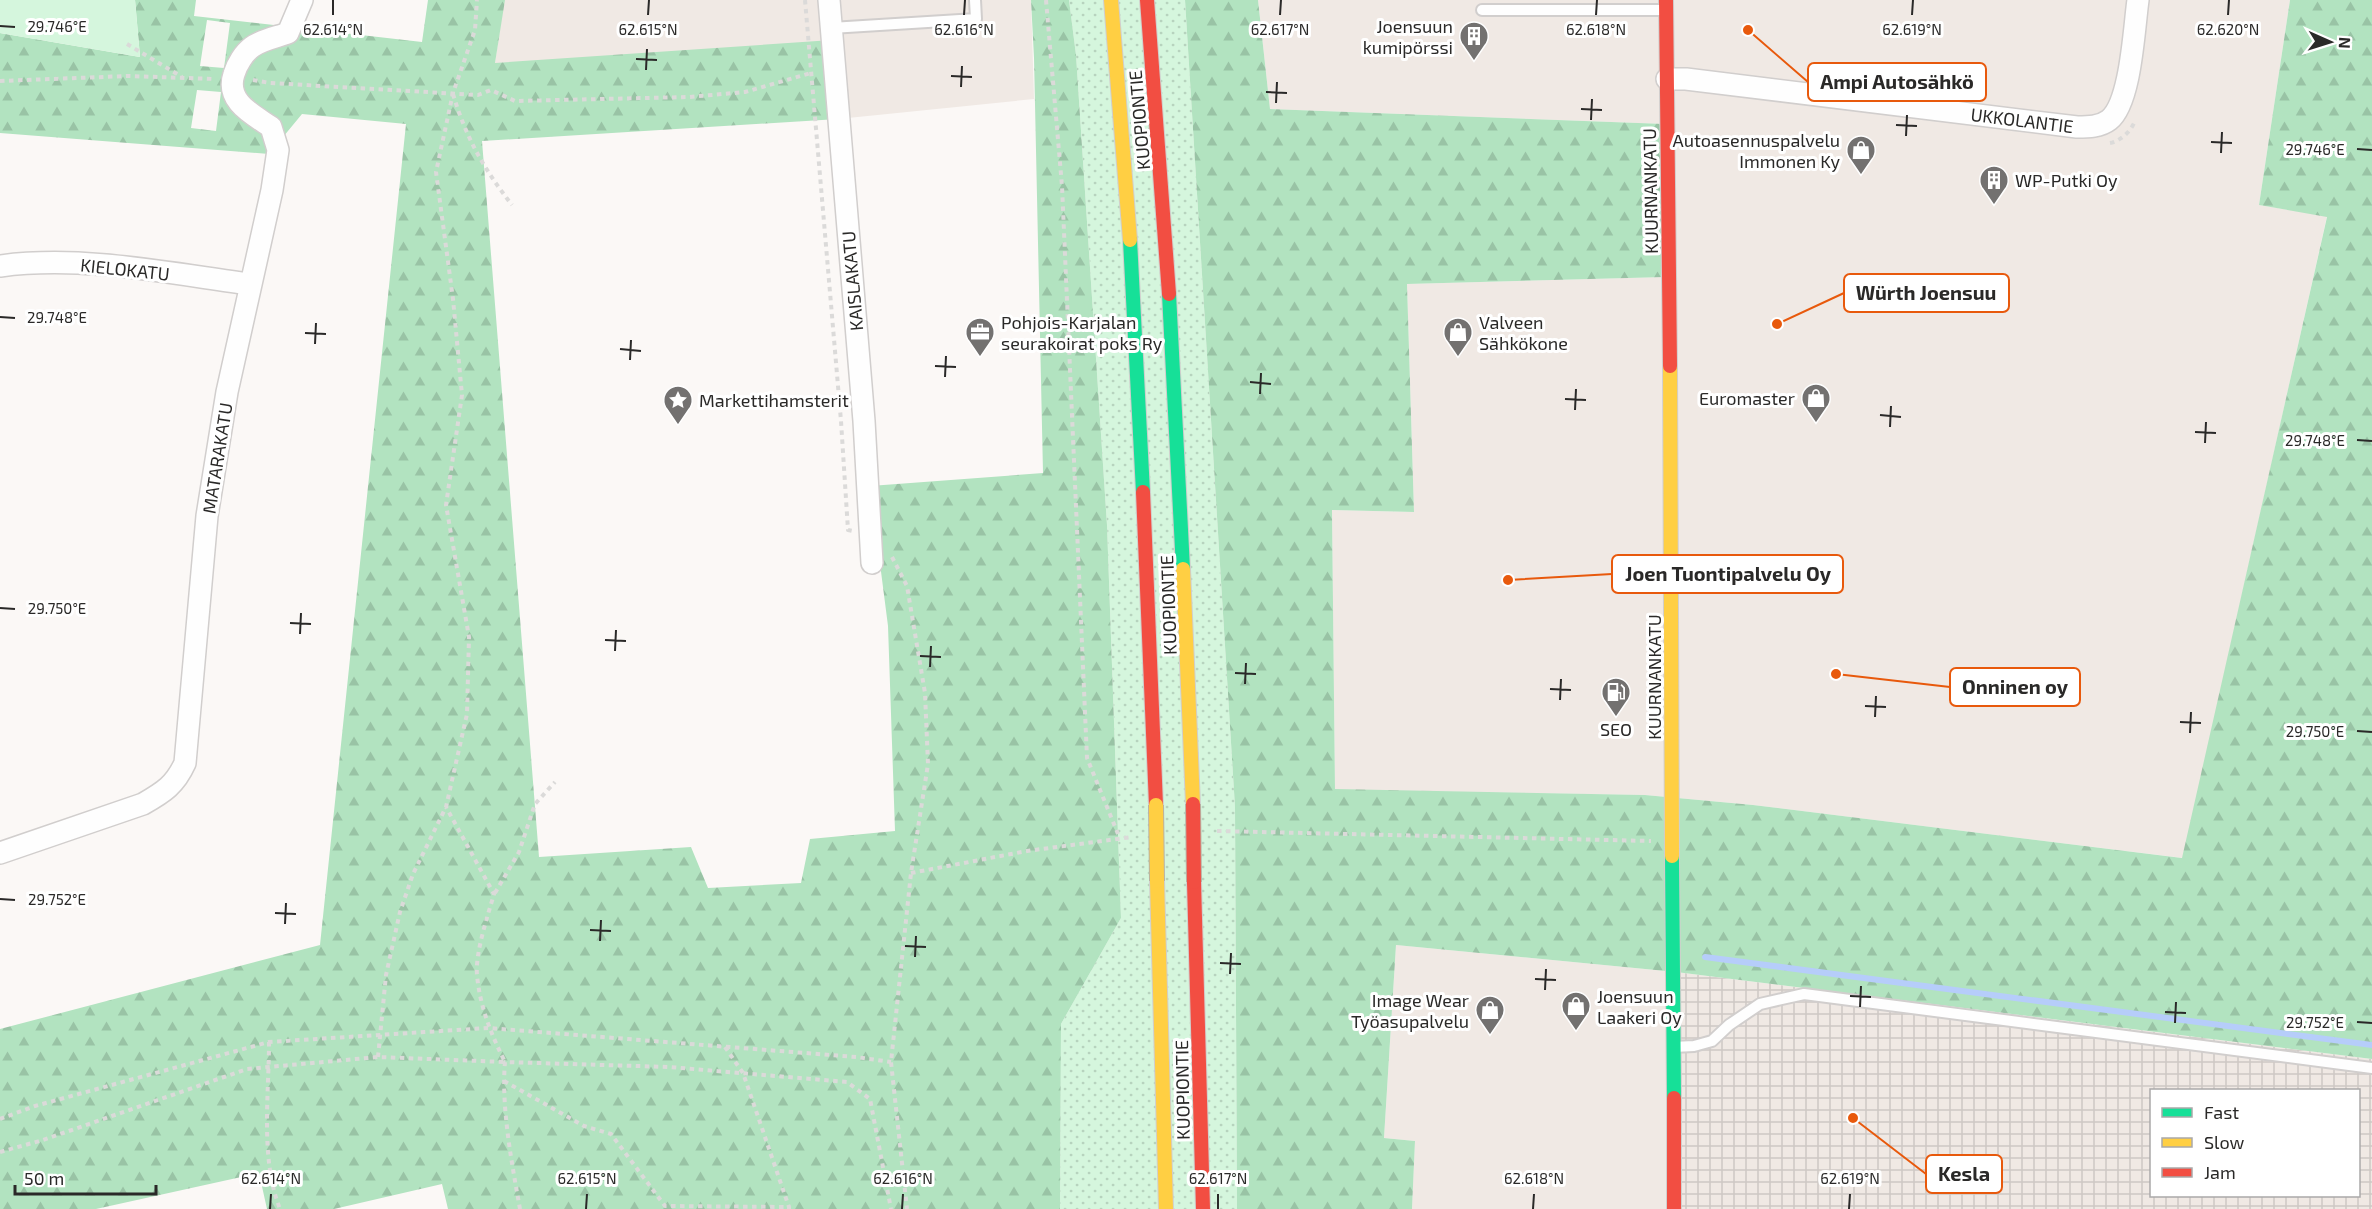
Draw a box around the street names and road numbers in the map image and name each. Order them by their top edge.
street label: KUOPIONTIE [1124,69,1154,171]
street label: UKKOLANTIE [1969,103,2075,137]
street label: KUURNANKATU [1638,128,1662,254]
street label: KAISLAKATU [837,230,867,332]
street label: KIELOKATU [79,253,171,285]
street label: MATARAKATU [197,401,237,515]
street label: KUOPIONTIE [1155,555,1181,655]
street label: KUURNANKATU [1643,614,1665,740]
street label: KUOPIONTIE [1170,1040,1194,1140]

